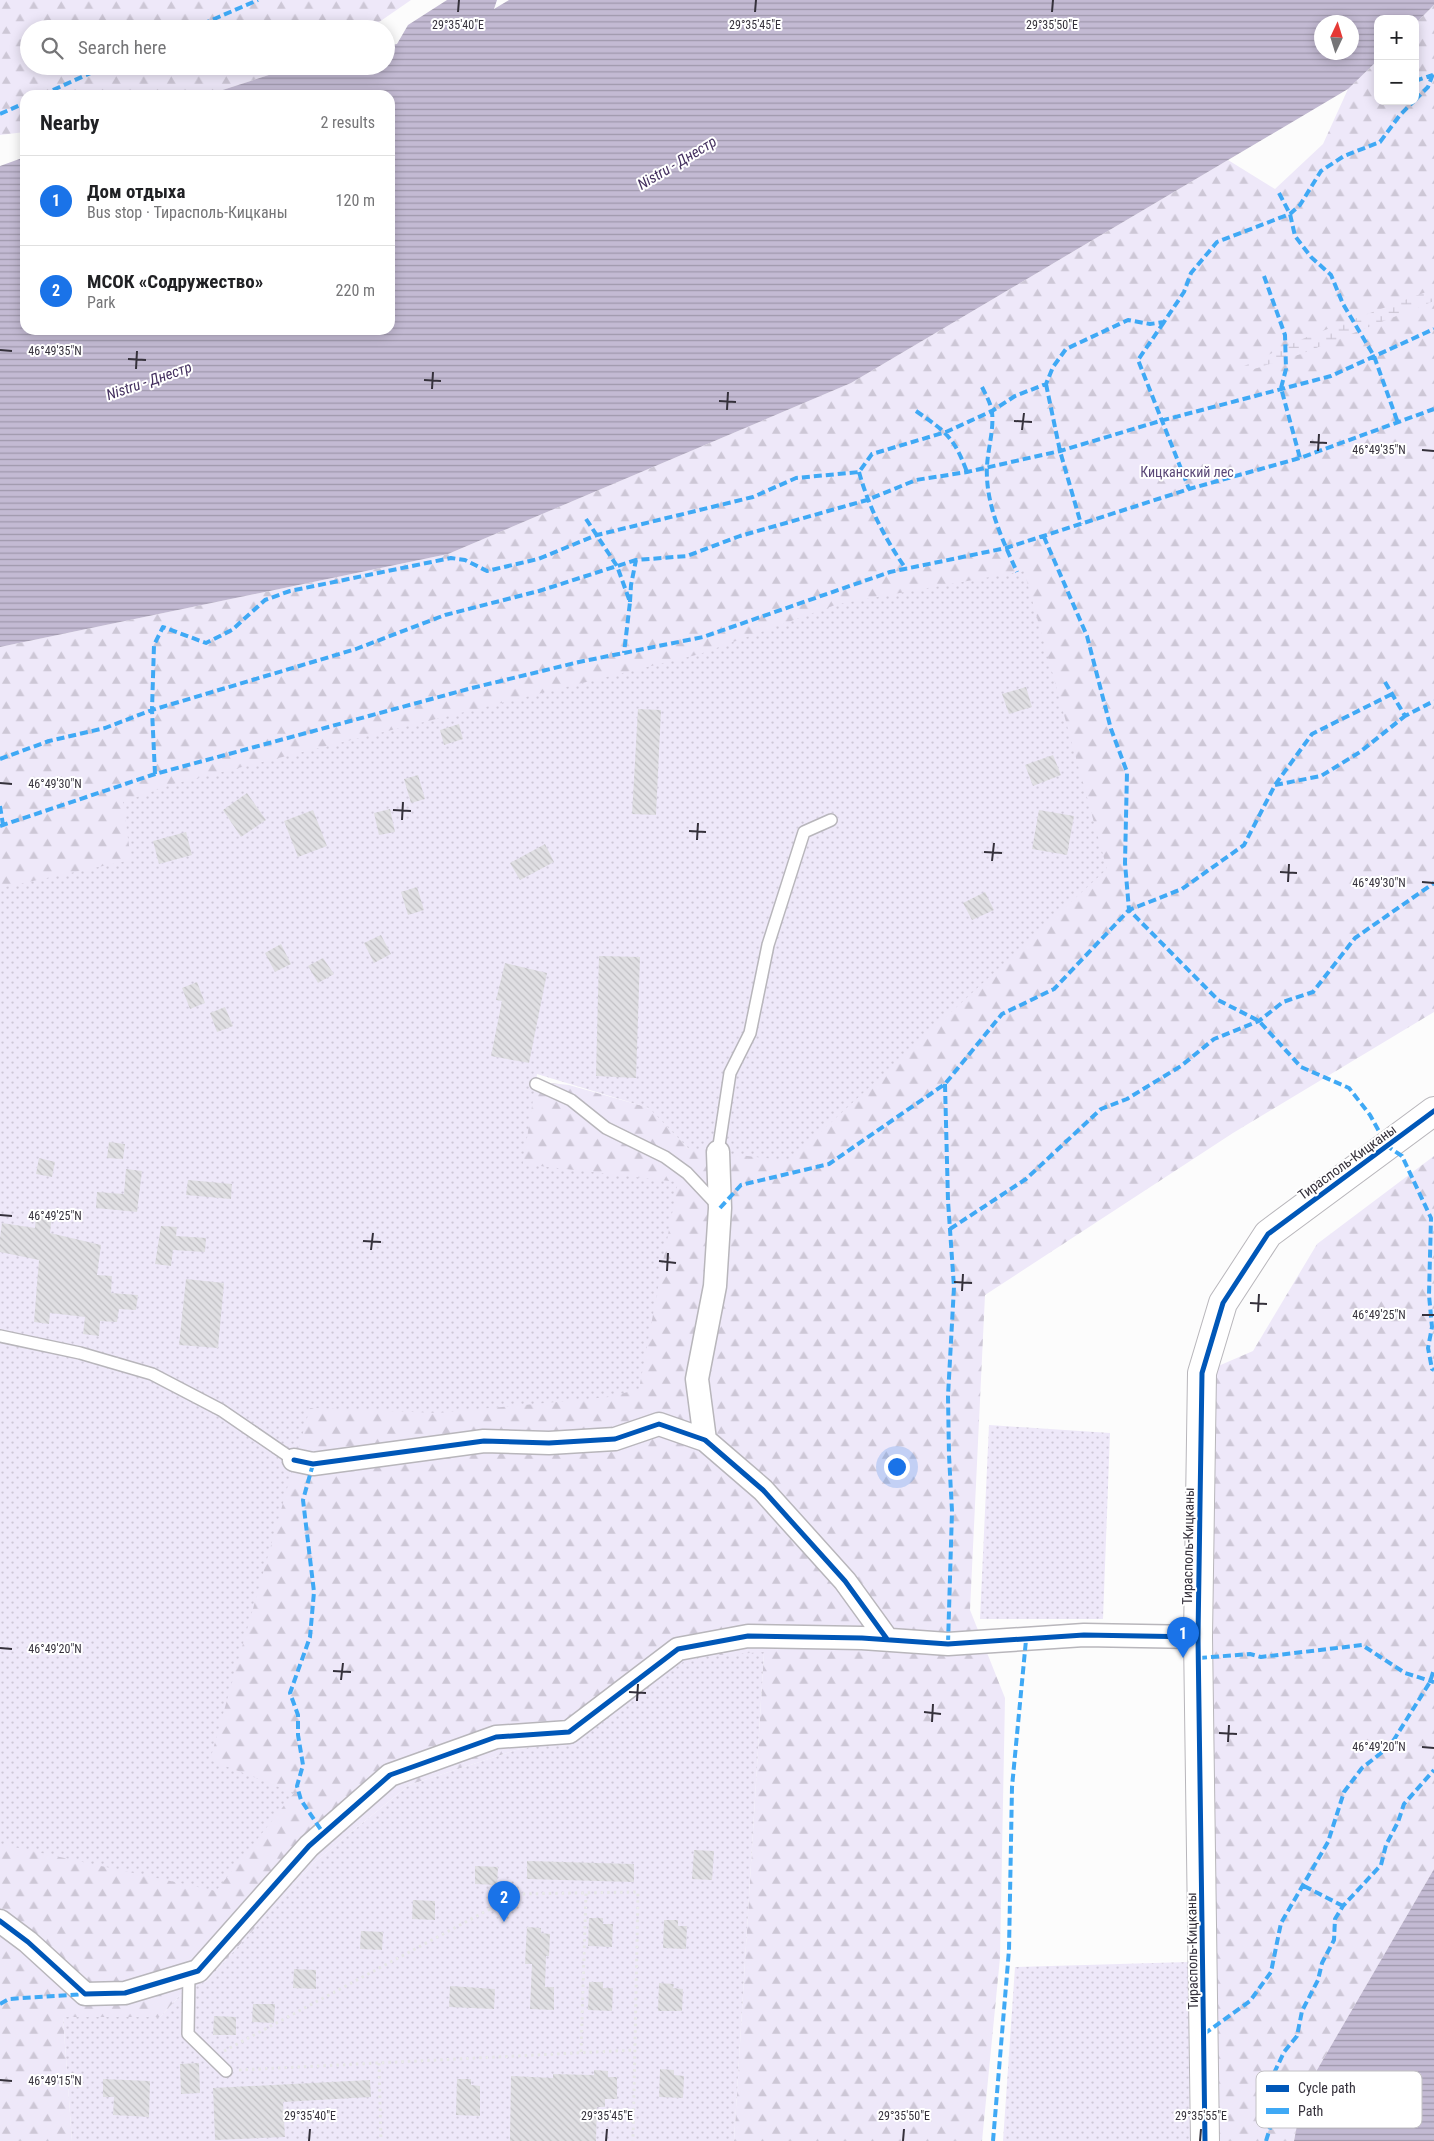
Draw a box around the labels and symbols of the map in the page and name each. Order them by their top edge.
north arrow [1314,15,1359,60]
text: 29°35'40"E [432,18,484,32]
text: 29°35'45"E [729,18,781,32]
text: 29°35'50"E [1026,18,1078,32]
water label: Nistru - Днестр [634,132,720,194]
text: 46°49'35"N [28,344,82,358]
water label: Nistru - Днестр [104,358,194,404]
text: 46°49'35"N [1352,443,1406,457]
park label: Кицканский лес [1140,464,1234,480]
text: 46°49'30"N [28,777,82,791]
text: 46°49'30"N [1352,876,1406,890]
street label: Тирасполь-Кицканы [1295,1121,1399,1203]
text: 46°49'25"N [28,1209,82,1223]
text: 46°49'25"N [1352,1308,1406,1322]
your location [884,1454,910,1480]
street label: Тирасполь-Кицканы [1179,1487,1197,1605]
pin: 1 [1167,1617,1199,1658]
text: 46°49'20"N [28,1642,82,1656]
text: 46°49'20"N [1352,1740,1406,1754]
pin: 2 [488,1881,520,1922]
street label: Тирасполь-Кицканы [1183,1892,1201,2010]
legend [1256,2071,1422,2128]
text: 46°49'15"N [28,2074,82,2088]
text: Cycle path [1298,2080,1356,2096]
text: Path [1298,2103,1323,2119]
text: 29°35'40"E [284,2109,336,2123]
text: 29°35'45"E [581,2109,633,2123]
text: 29°35'50"E [878,2109,930,2123]
text: 29°35'55"E [1175,2109,1227,2123]

